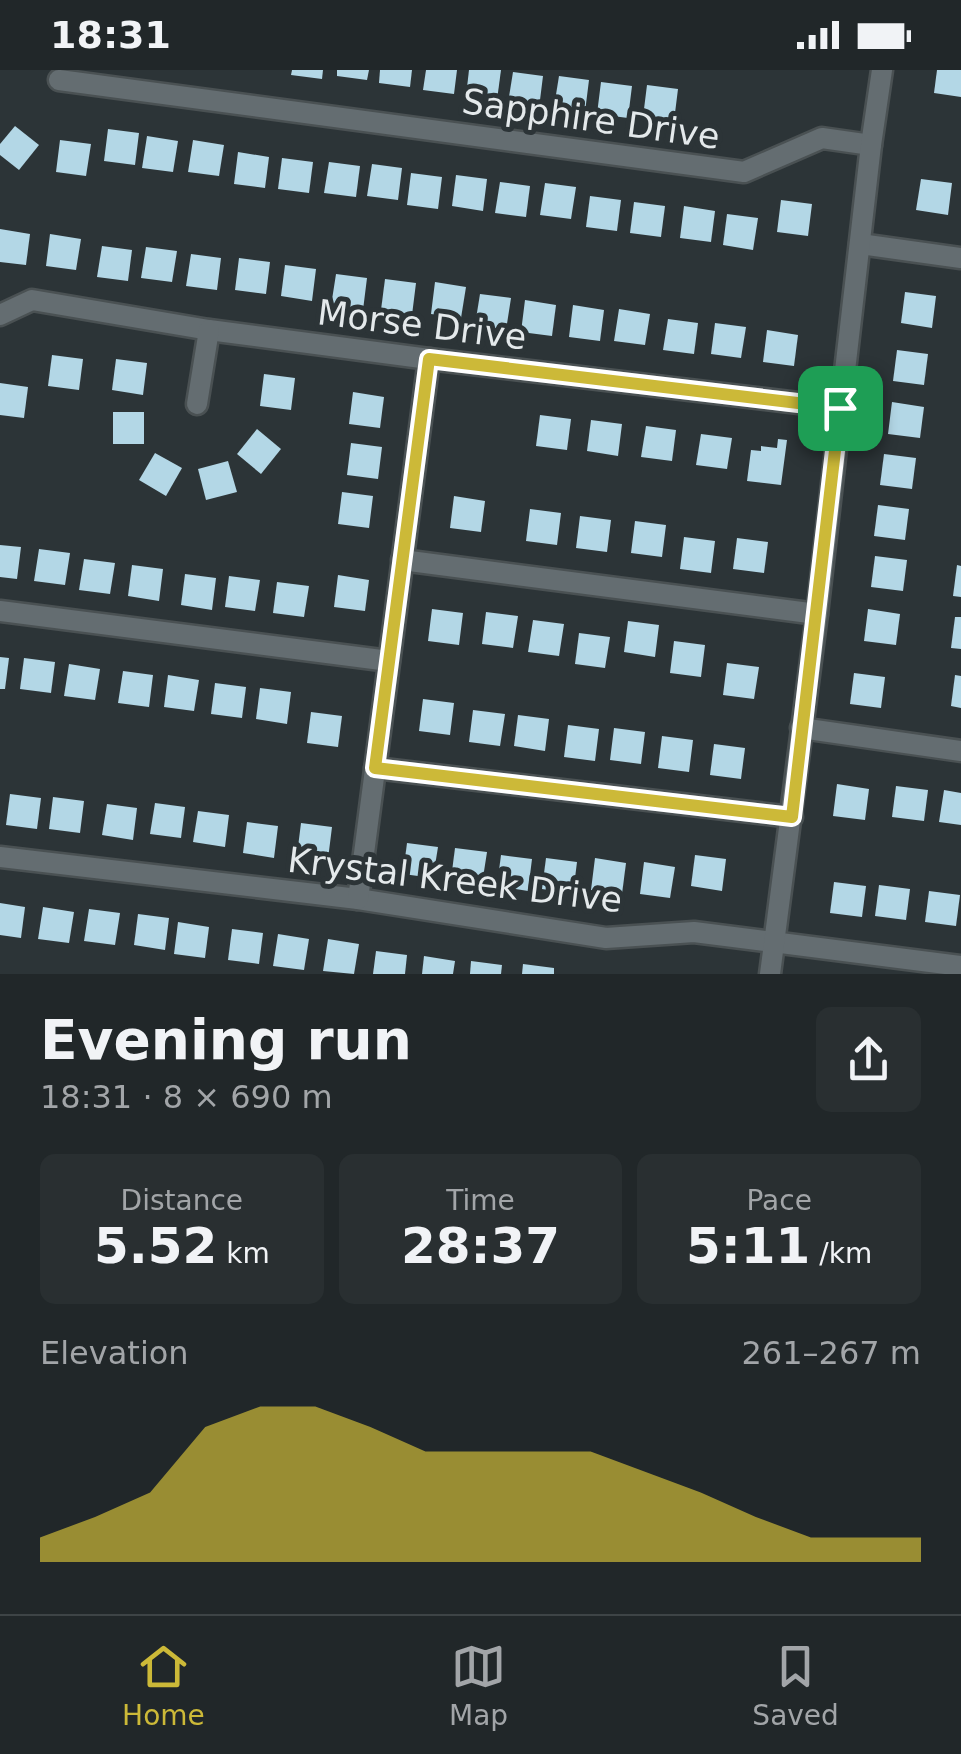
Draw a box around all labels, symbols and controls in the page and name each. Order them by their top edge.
text: 18:31 [50,13,171,57]
street label: Sapphire Drive [460,81,722,157]
street label: Morse Drive [315,292,529,358]
pin [798,366,883,451]
icon: arrive [813,381,868,436]
street label: Krystal Kreek Drive [285,840,625,920]
button: share [816,1007,921,1112]
text: Evening run [40,1008,412,1072]
text: 18:31 · 8 × 690 m [40,1078,333,1116]
text: Distance [121,1184,243,1217]
text: Time [446,1184,515,1217]
text: Pace [746,1184,812,1217]
text: 5.52 [94,1217,217,1275]
text: 28:37 [401,1217,560,1275]
text: 5:11 [686,1217,810,1275]
text: km [217,1237,270,1270]
text: /km [810,1237,872,1270]
text: Elevation [40,1334,189,1372]
text: 261–267 m [742,1334,921,1372]
tab: Home [122,1639,205,1732]
tab: Map [449,1639,508,1732]
tab: Saved [752,1639,839,1732]

